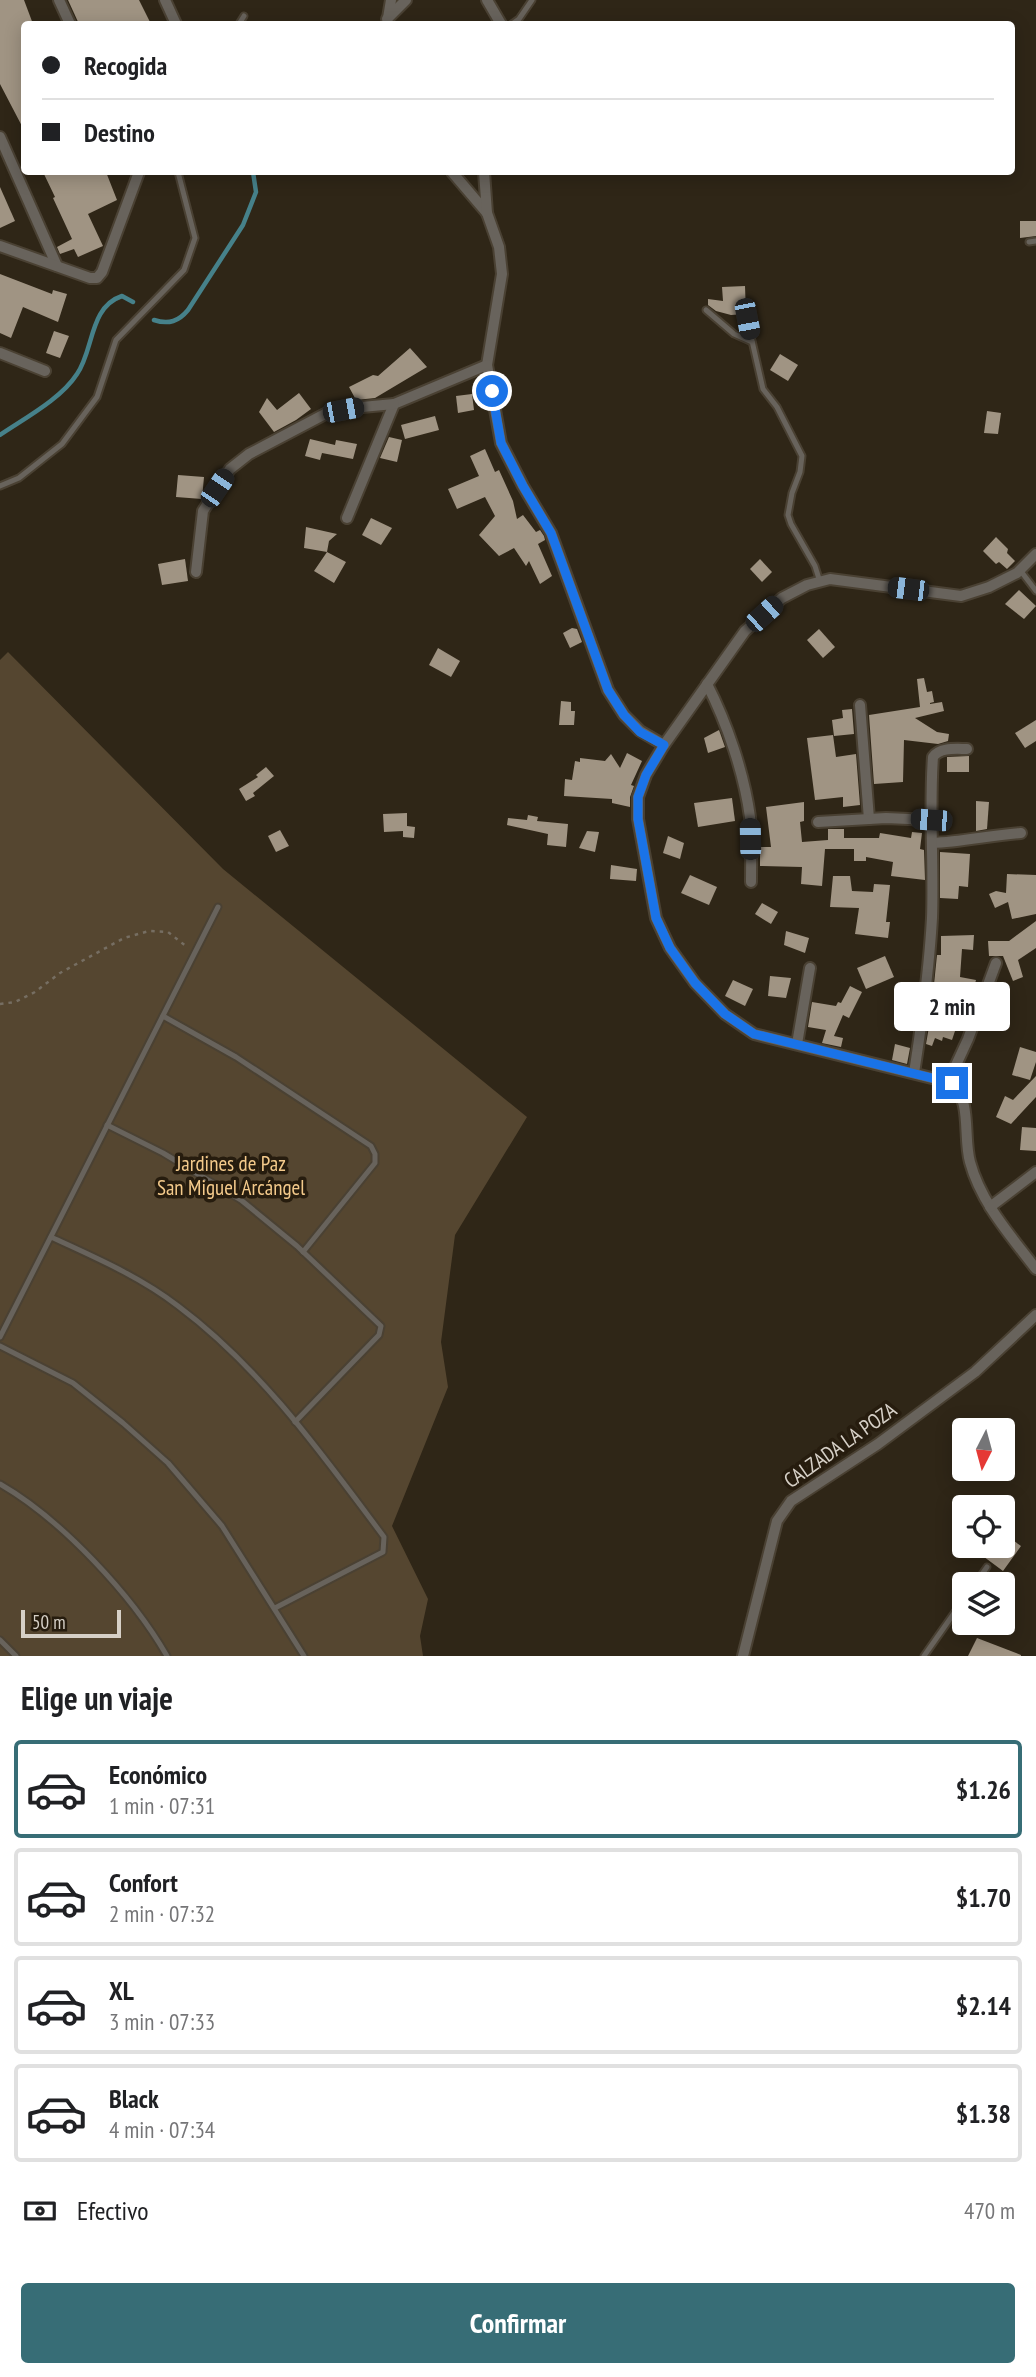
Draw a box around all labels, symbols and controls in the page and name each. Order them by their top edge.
text: Recogida [84,49,167,82]
text: Destino [84,116,155,149]
car [733,296,762,342]
route start [476,375,508,407]
car [321,396,366,424]
car [197,465,238,511]
car [886,576,931,602]
car [742,592,787,636]
car [910,808,953,832]
car [740,818,761,860]
callout: 2 min [894,982,1010,1030]
text: 2 min [929,992,975,1021]
route end [936,1067,968,1099]
park label: Jardines de Paz San Miguel Arcángel [157,1150,305,1201]
street label: CALZADA LA POZA [778,1396,902,1494]
north arrow [952,1418,1015,1480]
map controls [952,1418,1015,1635]
button: locate [952,1495,1015,1558]
button: layers [952,1572,1015,1635]
scale bar [21,1607,121,1639]
text: 50 m [32,1610,66,1634]
text: Elige un viaje [21,1677,173,1719]
icon: car [25,1758,88,1821]
text: Económico [109,1758,207,1791]
text: $1.26 [956,1773,1011,1806]
text: 1 min · 07:31 [109,1791,215,1820]
icon: car [25,1866,88,1929]
text: Confort [109,1866,178,1899]
text: $1.70 [956,1881,1011,1914]
text: 2 min · 07:32 [109,1899,215,1928]
icon: car [25,1974,88,2037]
text: XL [109,1974,134,2007]
text: $2.14 [956,1989,1011,2022]
text: 3 min · 07:33 [109,2007,215,2036]
icon: car [25,2082,88,2145]
text: Black [109,2082,159,2115]
text: $1.38 [956,2097,1011,2130]
text: 4 min · 07:34 [109,2115,215,2144]
icon: cash [21,2192,59,2230]
text: Efectivo [77,2194,149,2227]
text: 470 m [964,2196,1015,2225]
button: Confirmar [21,2283,1015,2363]

